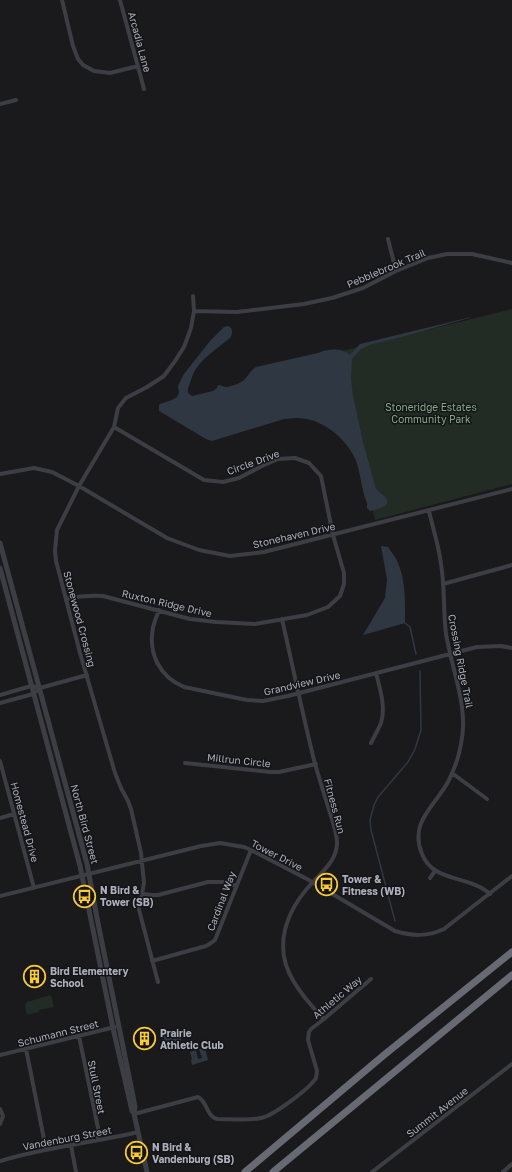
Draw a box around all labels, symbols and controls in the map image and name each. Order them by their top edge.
street label: Arcadia Lane [126,11,154,74]
street label: Pebblebrook Trail [345,246,427,290]
park label: Stoneridge Estates Community Park [385,401,477,425]
street label: Circle Drive [225,447,281,477]
street label: Stonehaven Drive [252,520,337,550]
street label: Stonewood Crossing [61,570,99,668]
street label: Ruxton Ridge Drive [121,587,213,619]
street label: Crossing Ridge Trail [446,613,476,709]
street label: Grandview Drive [263,668,342,698]
street label: Millrun Circle [207,751,272,769]
street label: Fitness Run [322,777,348,835]
street label: Homestead Drive [9,781,42,864]
street label: North Bird Street [69,783,101,865]
street label: Tower Drive [249,837,305,873]
street label: Cardinal Way [204,869,238,932]
bus stop icon: Tower & Fitness (WB) [313,872,339,898]
place label: Tower & Fitness (WB) [342,873,405,897]
bus stop icon: N Bird & Tower (SB) [71,883,97,909]
place label: N Bird & Tower (SB) [100,884,154,908]
building icon: Bird Elementery School [21,964,47,990]
place label: Bird Elementery School [50,965,128,989]
street label: Athletic Way [310,973,364,1021]
street label: Schumann Street [16,1017,100,1049]
building icon: Prairie Athletic Club [132,1026,158,1052]
place label: Prairie Athletic Club [160,1027,224,1051]
street label: Stull Street [86,1059,108,1115]
street label: Summit Avenue [404,1084,470,1140]
street label: Vandenburg Street [22,1123,112,1153]
bus stop icon: N Bird & Vandenburg (SB) [124,1140,150,1166]
place label: N Bird & Vandenburg (SB) [152,1141,234,1165]

